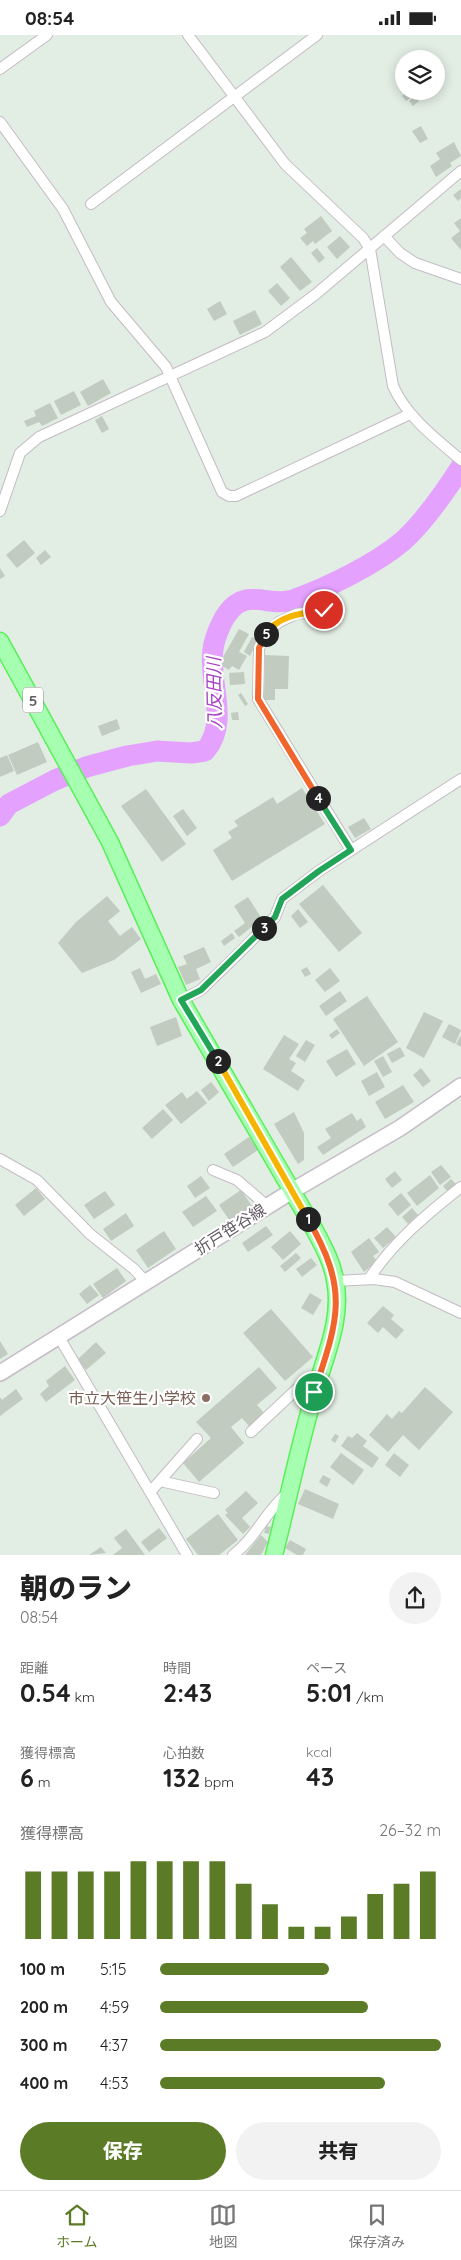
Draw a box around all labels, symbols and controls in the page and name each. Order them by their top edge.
text: 08:54 [25,6,74,30]
map controls [395,50,445,100]
button: layers [395,50,445,100]
pin [303,589,345,631]
icon: check [310,596,338,624]
pin: 5 [254,621,278,647]
text: 5 [262,625,271,643]
water label: 八反田川 [202,655,226,729]
road number: 5 [23,687,43,713]
pin: 4 [306,785,330,811]
text: 4 [314,789,323,807]
pin: 3 [252,915,276,941]
text: 3 [261,919,268,937]
pin: 2 [206,1049,230,1073]
text: 2 [215,1052,222,1070]
street label: 折戸笹谷線 [191,1199,269,1259]
pin: 1 [296,1207,320,1231]
text: 1 [306,1210,311,1228]
pin [293,1371,335,1413]
icon: arrive [300,1378,328,1406]
place label: 市立大笹生小学校 [68,1388,196,1408]
marker: 市立大笹生小学校 [200,1392,212,1404]
text: 朝のラン [20,1570,132,1605]
button: share [389,1572,441,1624]
text: 08:54 [20,1607,58,1627]
text: 距離 [20,1659,48,1677]
text: 時間 [163,1659,191,1677]
text: ペース [306,1659,347,1677]
text: 0.54 [20,1677,71,1708]
text: 2:43 [163,1677,212,1708]
text: 5:01 [306,1677,352,1708]
text: km [71,1688,95,1706]
text: /km [352,1688,384,1706]
text: kcal [306,1743,332,1761]
text: 獲得標高 [20,1744,76,1762]
text: 心拍数 [163,1744,205,1762]
text: 43 [306,1761,334,1792]
text: 6 [20,1762,34,1793]
text: 132 [163,1762,200,1793]
text: m [34,1773,50,1791]
text: bpm [200,1773,234,1791]
text: 26–32 m [379,1820,441,1840]
text: 獲得標高 [20,1823,84,1843]
text: 100 m [20,1959,65,1979]
text: 5:15 [100,1959,126,1979]
text: 200 m [20,1997,68,2017]
text: 4:59 [100,1997,129,2017]
text: 300 m [20,2035,67,2055]
text: 4:37 [100,2035,128,2055]
text: 400 m [20,2073,68,2093]
text: 4:53 [100,2073,129,2093]
button: 保存 [20,2122,226,2180]
button: 共有 [236,2122,441,2180]
tab: ホーム [56,2201,97,2251]
tab: 地図 [209,2201,237,2251]
tab: 保存済み [349,2201,405,2251]

